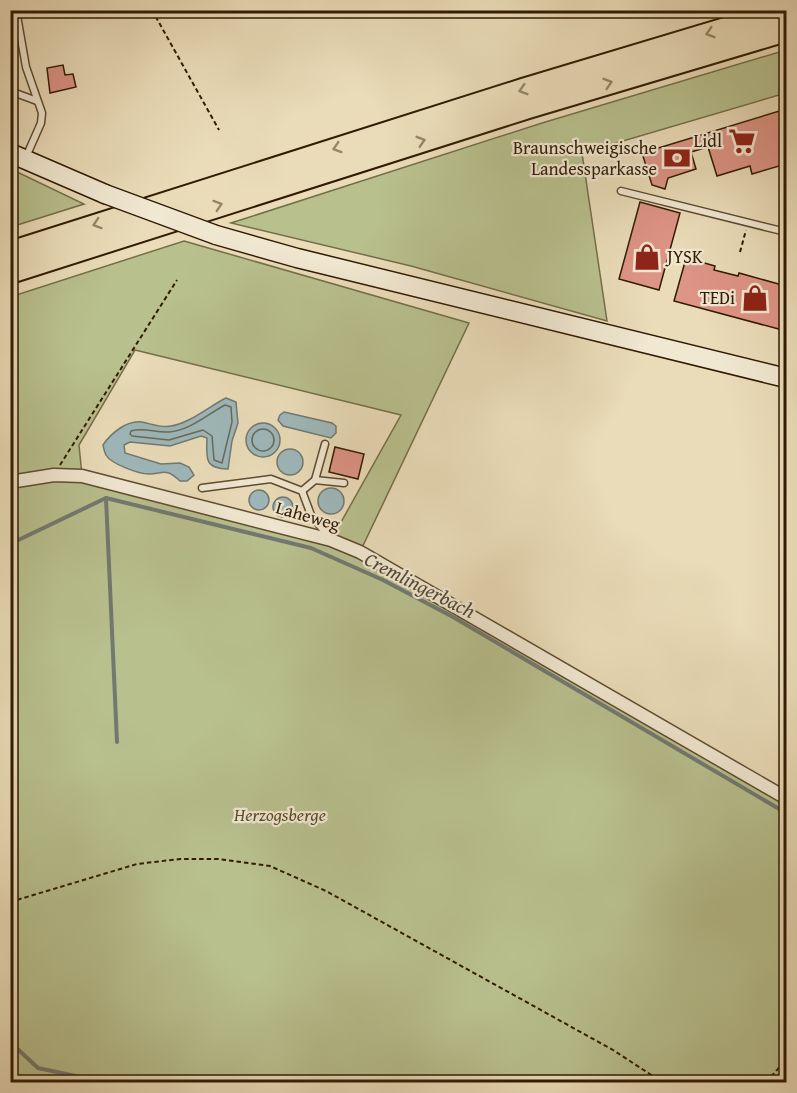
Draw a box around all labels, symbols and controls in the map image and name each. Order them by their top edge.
one-way arrow [705,26,716,39]
one-way arrow [602,78,613,90]
one-way arrow [518,83,529,95]
supermarket icon: Lidl [727,126,757,156]
place label: Lidl [694,127,722,154]
place label: Braunschweigische Landessparkasse [513,134,657,182]
one-way arrow [415,135,426,148]
one-way arrow [332,141,343,153]
bank icon: Braunschweigische Landessparkasse [662,143,692,173]
one-way arrow [212,199,223,212]
one-way arrow [92,217,103,230]
shop icon: JYSK [632,242,662,272]
place label: JYSK [665,243,703,270]
shop icon: TEDi [740,283,770,313]
place label: TEDi [700,284,735,311]
street label: Laheweg [273,493,343,538]
water label: Cremlingerbach [360,544,481,625]
park label: Herzogsberge [233,801,326,828]

